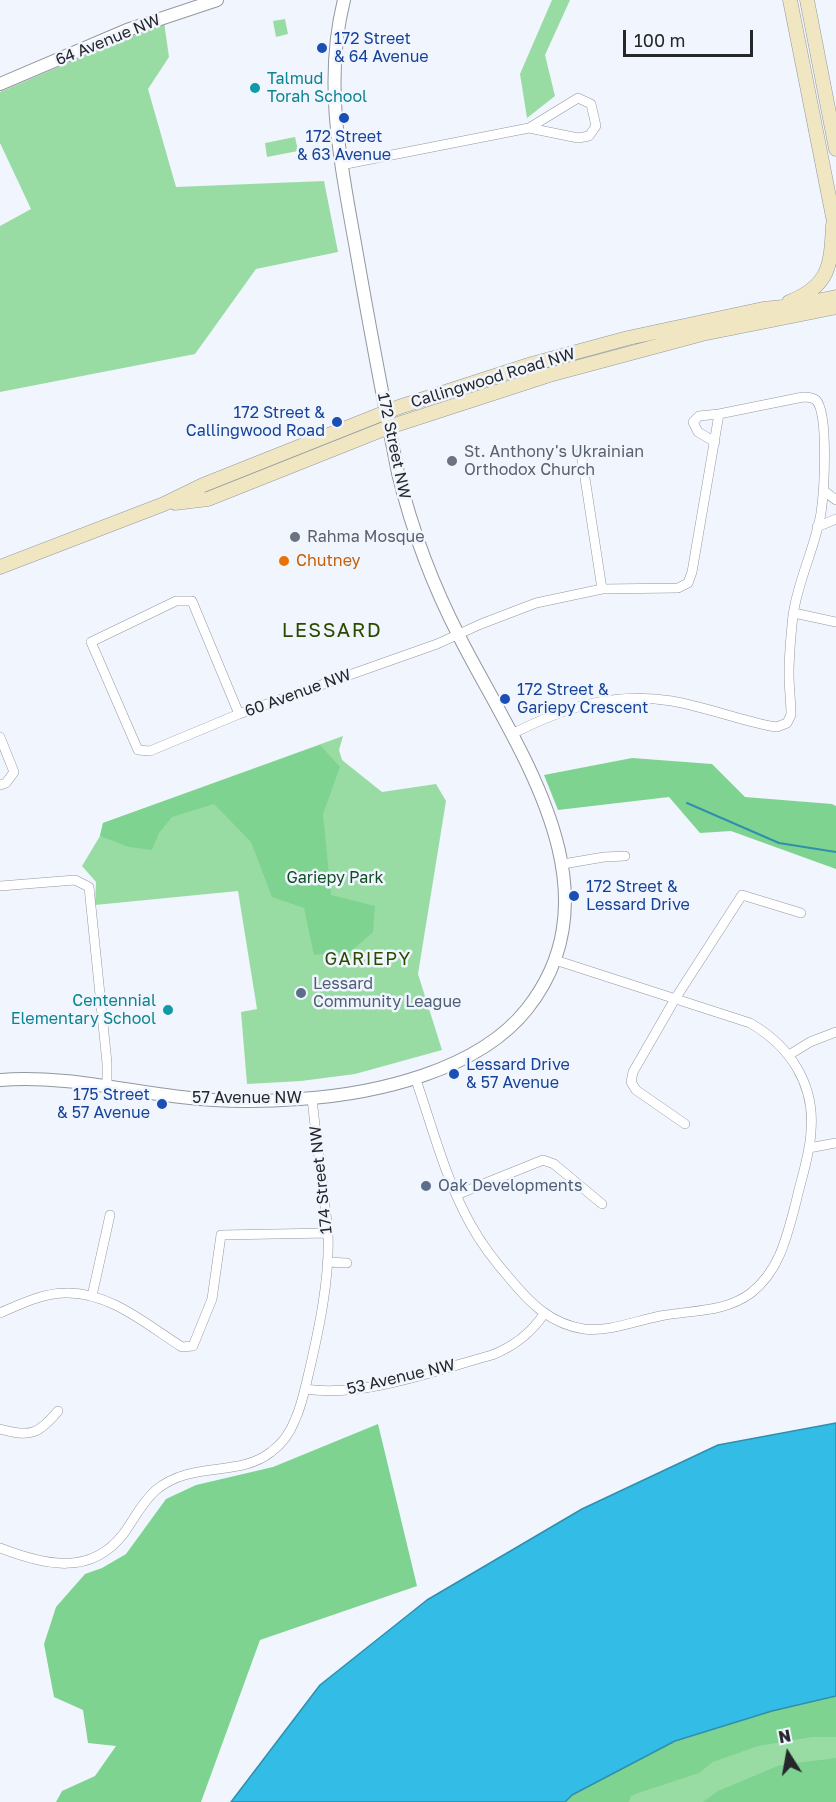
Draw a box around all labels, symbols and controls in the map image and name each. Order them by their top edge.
street label: 64 Avenue NW [53,10,163,70]
scale bar [626,18,756,56]
place label: 172 Street & 64 Avenue [334,29,429,67]
text: 100 m [634,29,685,51]
marker: 172 Street & 64 Avenue [315,41,329,55]
place label: Talmud Torah School [267,69,367,107]
marker: Talmud Torah School [248,81,262,95]
marker: 172 Street & 63 Avenue [337,111,351,125]
place label: 172 Street & 63 Avenue [297,127,391,165]
street label: Callingwood Road NW [409,344,577,412]
street label: 172 Street NW [373,391,415,501]
place label: 172 Street & Callingwood Road [186,403,325,441]
marker: 172 Street & Callingwood Road [330,415,344,429]
place label: St. Anthony's Ukrainian Orthodox Church [464,442,644,480]
marker: St. Anthony's Ukrainian Orthodox Church [445,454,459,468]
place label: Rahma Mosque [307,527,424,547]
marker: Rahma Mosque [288,530,302,544]
place label: Chutney [296,551,361,571]
marker: Chutney [277,554,291,568]
district label: LESSARD [282,619,382,643]
street label: 60 Avenue NW [242,665,354,721]
place label: 172 Street & Gariepy Crescent [517,680,648,718]
marker: 172 Street & Gariepy Crescent [498,692,512,706]
park label: Gariepy Park [286,868,384,888]
place label: 172 Street & Lessard Drive [586,877,690,915]
marker: 172 Street & Lessard Drive [567,889,581,903]
district label: GARIEPY [325,948,411,970]
place label: Lessard Community League [313,974,461,1012]
marker: Lessard Community League [294,986,308,1000]
place label: Centennial Elementary School [11,991,156,1029]
marker: Centennial Elementary School [161,1003,175,1017]
place label: Lessard Drive & 57 Avenue [466,1055,570,1093]
marker: Lessard Drive & 57 Avenue [447,1067,461,1081]
place label: 175 Street & 57 Avenue [57,1085,150,1123]
street label: 57 Avenue NW [192,1088,302,1108]
marker: 175 Street & 57 Avenue [155,1097,169,1111]
street label: 174 Street NW [306,1125,336,1235]
place label: Oak Developments [438,1176,582,1196]
marker: Oak Developments [419,1179,433,1193]
street label: 53 Avenue NW [345,1355,457,1399]
north arrow [758,1724,818,1784]
text: N [777,1725,792,1747]

